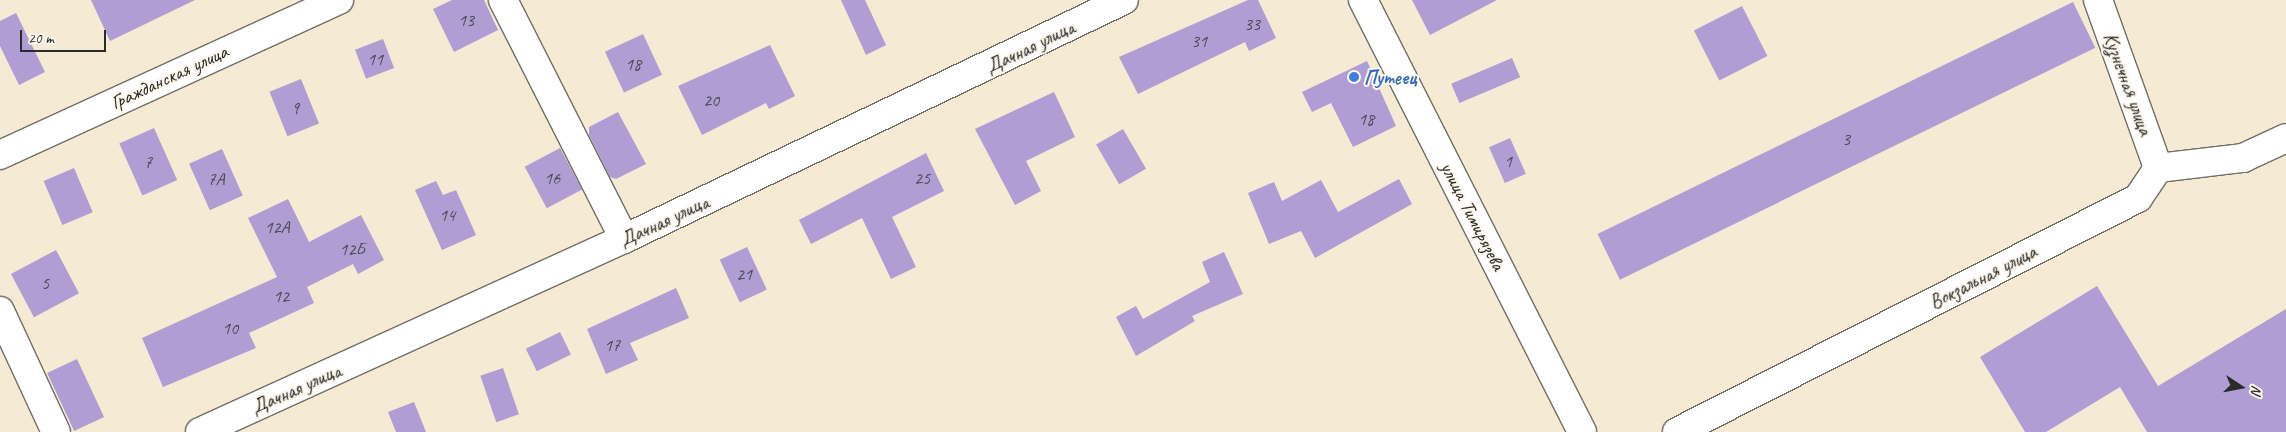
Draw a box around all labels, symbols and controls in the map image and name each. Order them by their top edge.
house number: 13 [458,9,474,31]
house number: 33 [1244,13,1260,35]
street label: Дачная улица [982,15,1078,79]
scale bar [22,20,109,52]
street label: Кузнечная улица [2098,28,2158,140]
text: 20 m [28,29,54,48]
house number: 31 [1191,30,1207,52]
street label: Гражданская улица [106,39,232,115]
house number: 11 [367,48,383,70]
house number: 18 [625,53,641,75]
place label: Путеец [1364,65,1417,89]
marker: Путеец [1348,71,1360,83]
house number: 20 [703,89,719,111]
house number: 9 [291,97,299,119]
house number: 18 [1358,108,1374,130]
house number: 3 [1842,128,1850,150]
house number: 1 [1504,150,1512,172]
house number: 7 [144,151,152,173]
street label: улица Тимирязева [1436,158,1510,274]
house number: 16 [544,167,560,189]
house number: 25 [914,167,930,189]
house number: 7А [207,168,225,190]
street label: Дачная улица [616,190,712,252]
house number: 14 [439,204,455,226]
house number: 12А [264,216,290,238]
house number: 12Б [339,238,365,260]
street label: Вокзальная улица [1925,239,2041,315]
house number: 21 [736,263,752,285]
house number: 5 [41,272,49,294]
house number: 12 [273,285,289,307]
house number: 10 [222,317,238,339]
house number: 17 [604,334,620,356]
street label: Дачная улица [247,359,345,419]
north arrow [2216,362,2266,412]
text: N [2247,384,2265,396]

